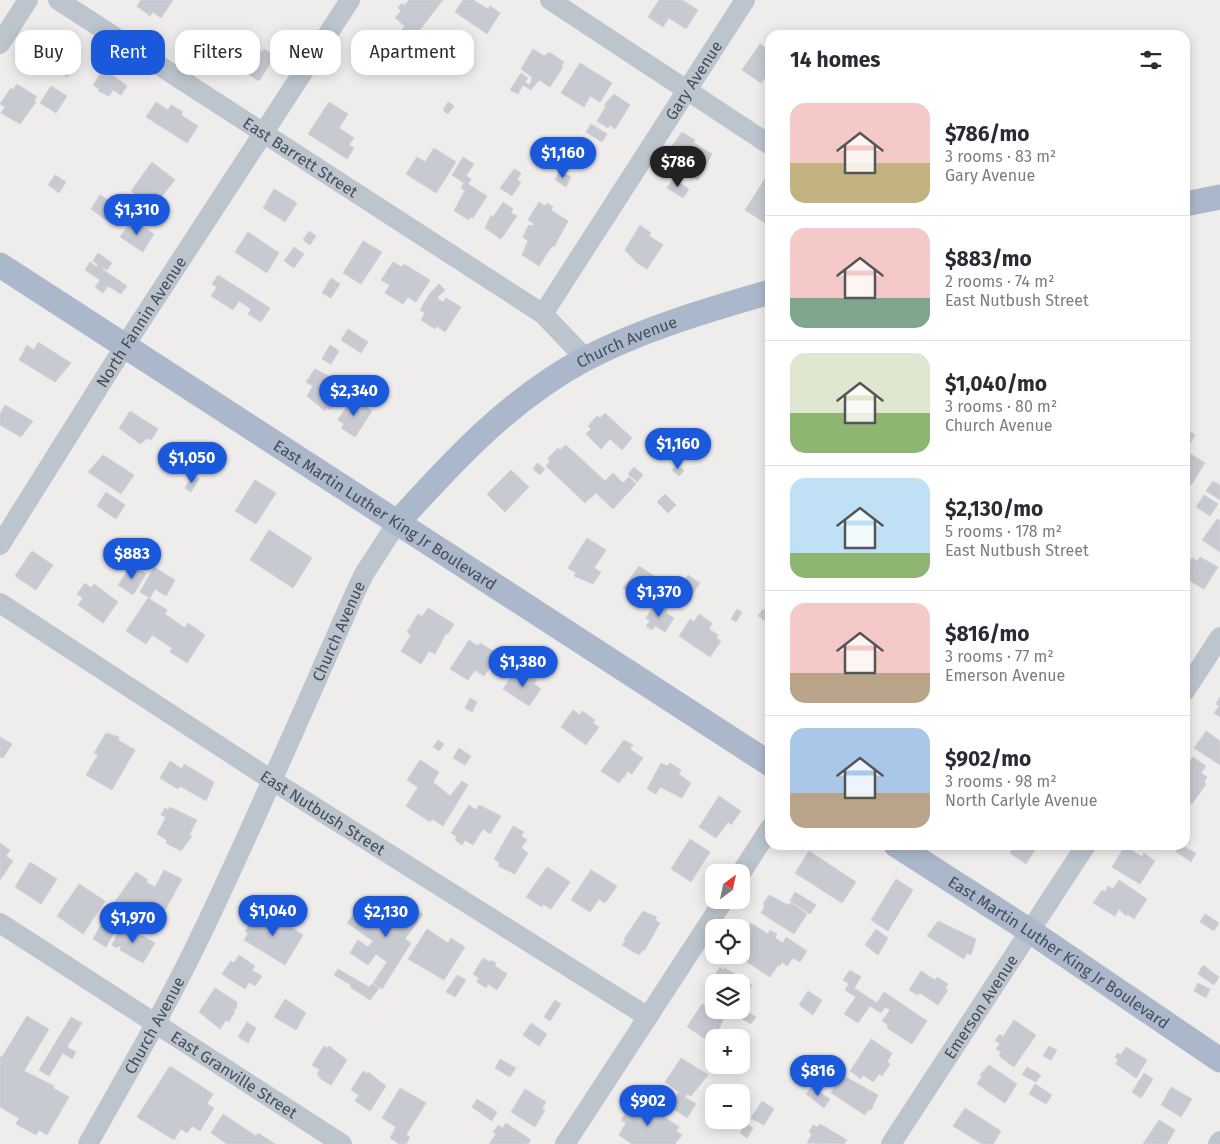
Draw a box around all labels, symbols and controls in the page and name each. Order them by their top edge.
chip: Buy [15,30,81,75]
chip: Rent [91,30,165,75]
chip: Filters [175,30,260,75]
chip: New [270,30,341,75]
chip: Apartment [351,30,474,75]
street label: Gary Avenue [661,37,726,123]
icon: filters [1137,46,1165,74]
text: 14 homes [790,47,880,73]
street label: East Barrett Street [240,113,362,201]
text: $786/mo [945,121,1030,147]
icon: home [830,123,890,183]
pin: $1,160 [522,136,604,179]
text: $1,160 [541,143,585,162]
pin: $786 [648,146,708,188]
text: 3 rooms · 83 m² [945,147,1056,166]
text: $786 [661,152,695,171]
text: Gary Avenue [945,166,1035,185]
pin: $1,310 [96,194,178,236]
text: $1,310 [115,200,159,219]
text: $883/mo [945,246,1032,272]
icon: home [830,248,890,308]
street label: North Fannin Avenue [92,253,190,391]
text: 2 rooms · 74 m² [945,272,1054,291]
text: East Nutbush Street [945,291,1089,310]
street label: Church Avenue [573,312,679,371]
text: $1,040/mo [945,371,1047,397]
icon: home [830,373,890,433]
pin: $2,340 [313,374,395,417]
text: $2,340 [330,381,378,400]
text: 3 rooms · 80 m² [945,397,1057,416]
text: Church Avenue [945,416,1053,435]
pin: $1,160 [637,428,719,470]
text: $1,160 [656,434,700,453]
street label: East Martin Luther King Jr Boulevard [270,435,500,594]
pin: $1,050 [151,442,233,484]
text: $1,050 [169,448,215,467]
text: $2,130/mo [945,496,1043,522]
icon: home [830,498,890,558]
text: 5 rooms · 178 m² [945,522,1062,541]
pin: $883 [102,538,162,580]
text: East Nutbush Street [945,541,1089,560]
text: $883 [114,544,150,563]
pin: $1,370 [618,576,700,618]
street label: Church Avenue [308,578,369,684]
text: $1,370 [637,582,681,601]
text: $816/mo [945,621,1030,647]
icon: home [830,623,890,683]
pin: $1,380 [482,646,564,688]
text: 3 rooms · 77 m² [945,647,1054,666]
text: $1,380 [500,652,546,671]
text: Emerson Avenue [945,666,1065,685]
text: $902/mo [945,746,1031,772]
icon: home [830,748,890,808]
street label: East Nutbush Street [257,766,389,859]
text: 3 rooms · 98 m² [945,772,1057,791]
text: North Carlyle Avenue [945,791,1098,810]
north arrow [705,864,750,909]
map controls [705,864,750,1129]
street label: East Martin Luther King Jr Boulevard [945,872,1173,1032]
pin: $1,040 [232,894,314,937]
pin: $2,130 [345,896,427,938]
text: $1,040 [249,901,297,920]
pin: $1,970 [92,902,174,944]
text: $2,130 [364,902,408,921]
text: $1,970 [111,908,155,927]
button: locate [705,919,750,964]
street label: Emerson Avenue [940,951,1021,1062]
street label: Church Avenue [120,973,188,1077]
button: layers [705,974,750,1019]
street label: East Granville Street [168,1027,301,1122]
button: + [705,1029,750,1074]
pin: $816 [788,1054,848,1097]
text: $816 [801,1061,835,1080]
pin: $902 [618,1084,678,1127]
button: − [705,1084,750,1129]
text: $902 [631,1091,665,1110]

